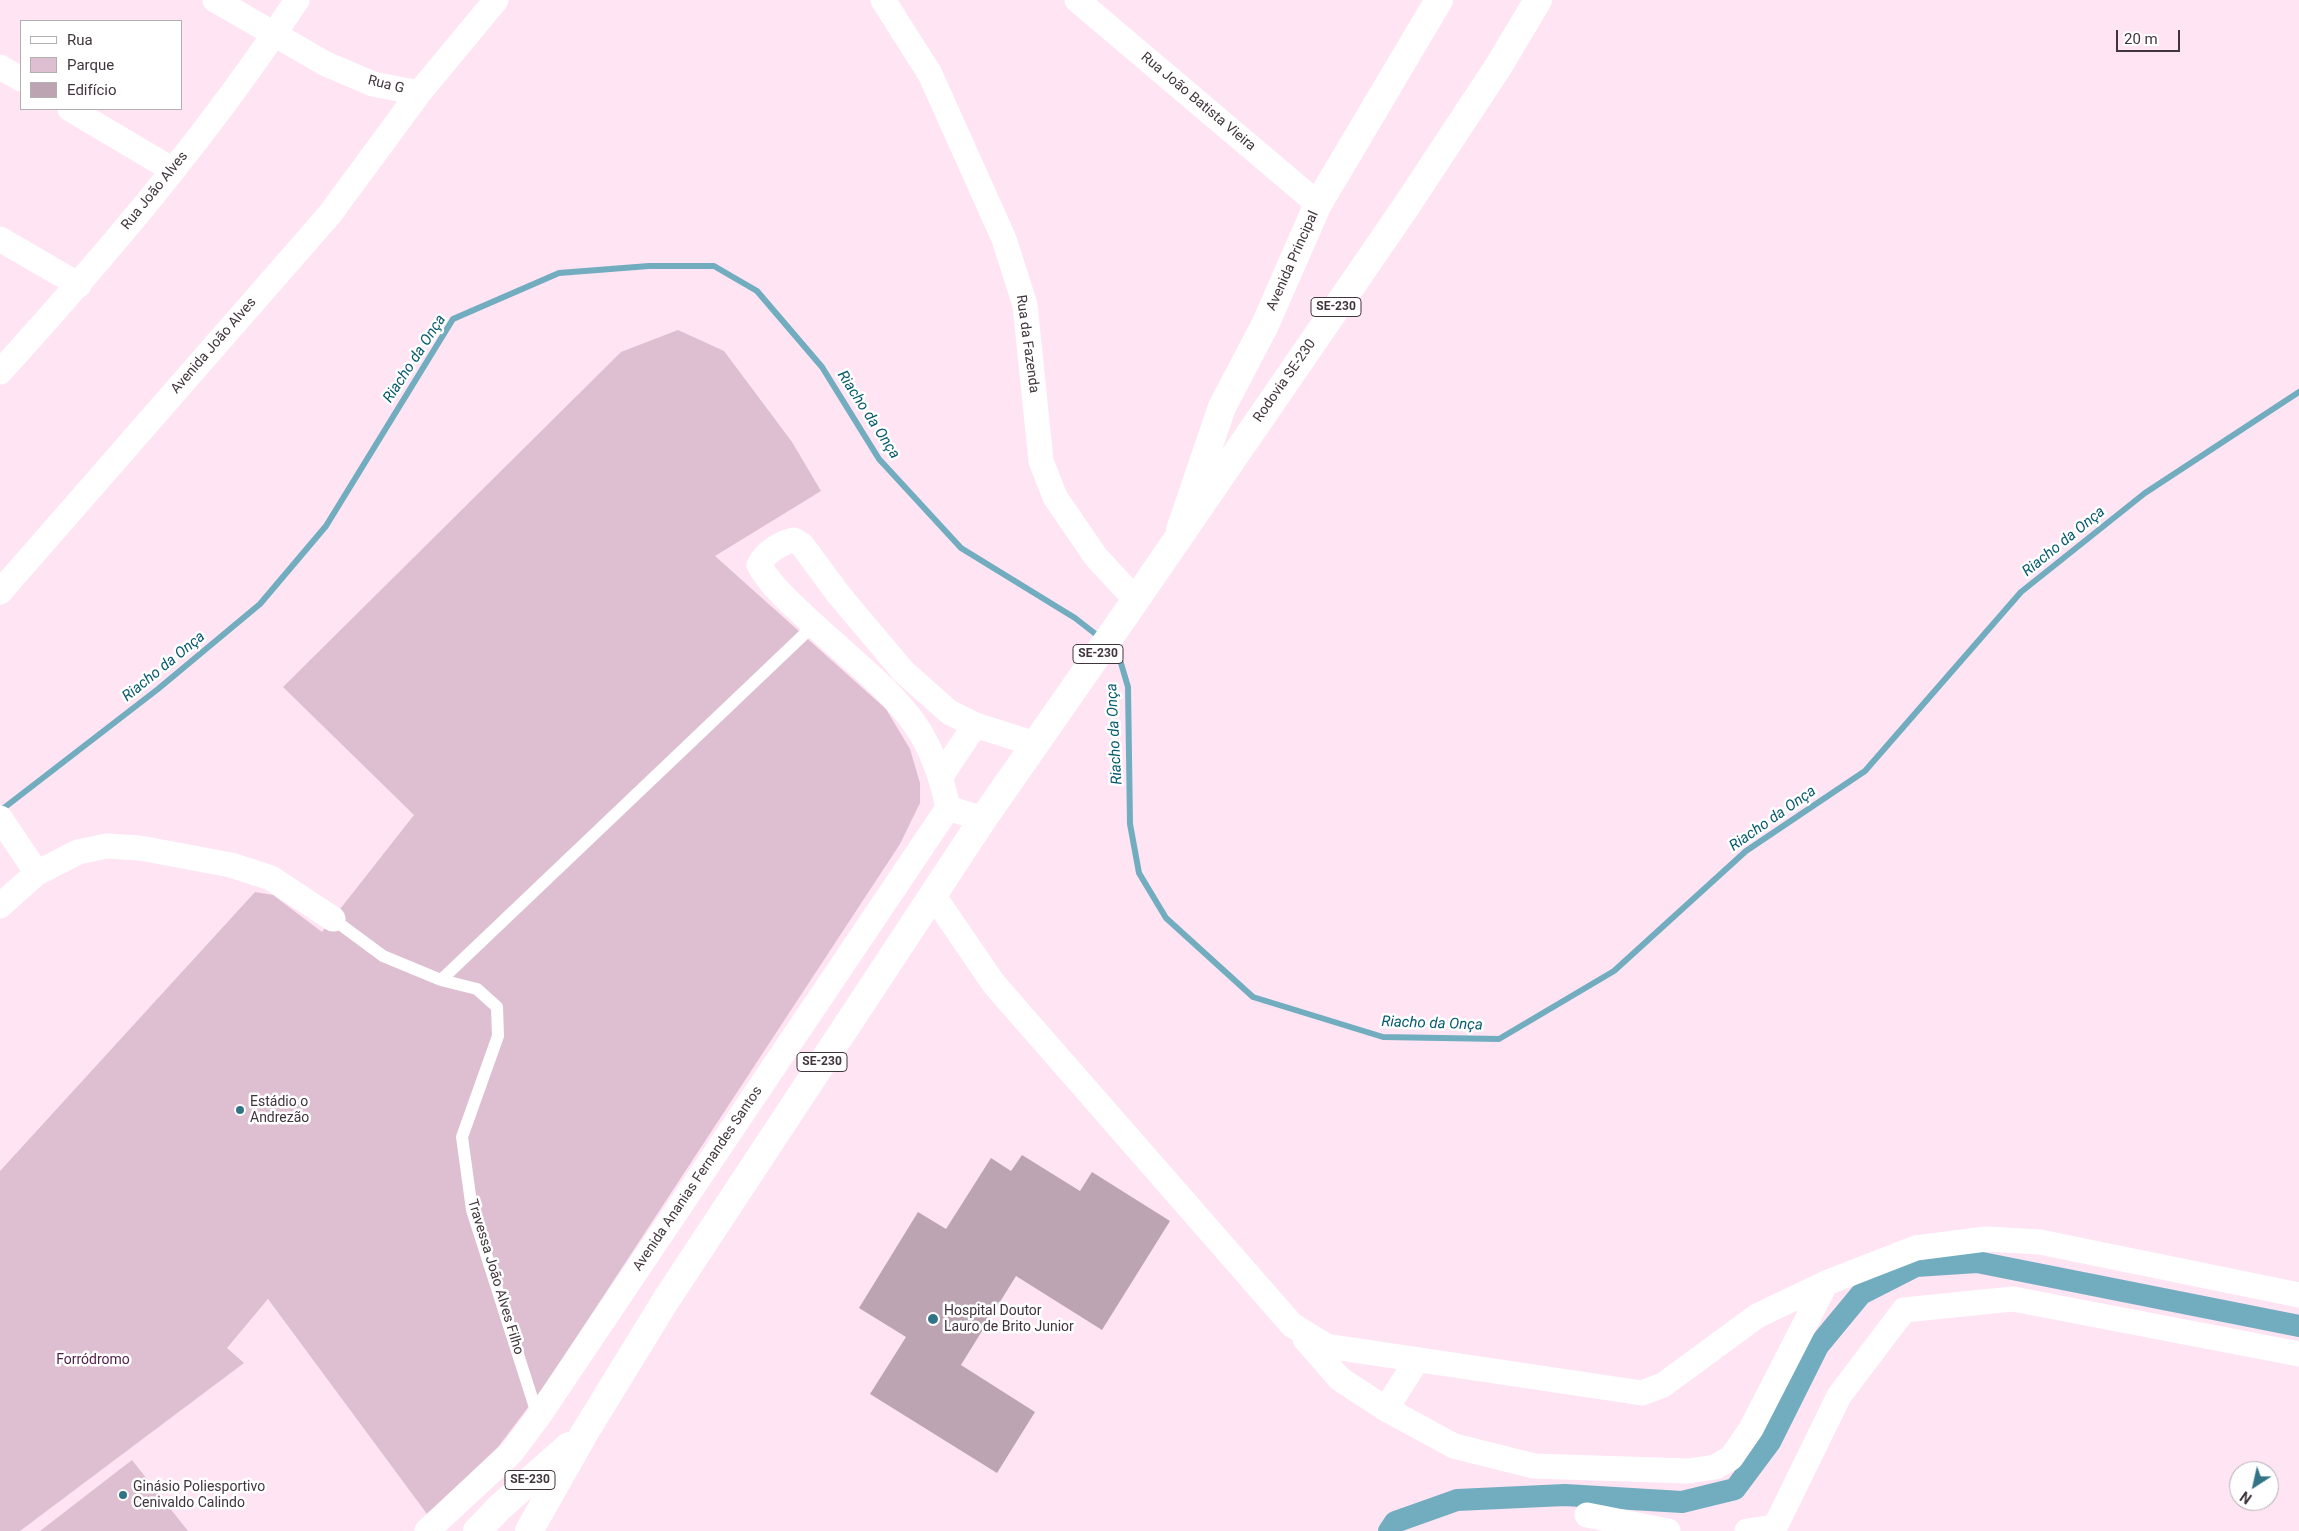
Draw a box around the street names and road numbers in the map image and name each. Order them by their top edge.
street label: Rua João Batista Vieira [1137,49,1259,155]
street label: Rua G [366,72,406,98]
street label: Rua João Alves [118,148,192,234]
street label: Avenida Principal [1263,209,1323,313]
street label: Rua da Fazenda [1012,294,1042,394]
street label: Avenida João Alves [168,295,260,397]
road number: SE-230 [1311,298,1361,316]
street label: Rodovia SE-230 [1250,336,1320,426]
road number: SE-230 [1073,644,1123,664]
road number: SE-230 [797,1052,847,1072]
street label: Avenida Ananias Fernandes Santos [630,1083,766,1275]
street label: Travessa João Alves Filho [463,1197,527,1357]
road number: SE-230 [505,1470,555,1490]

